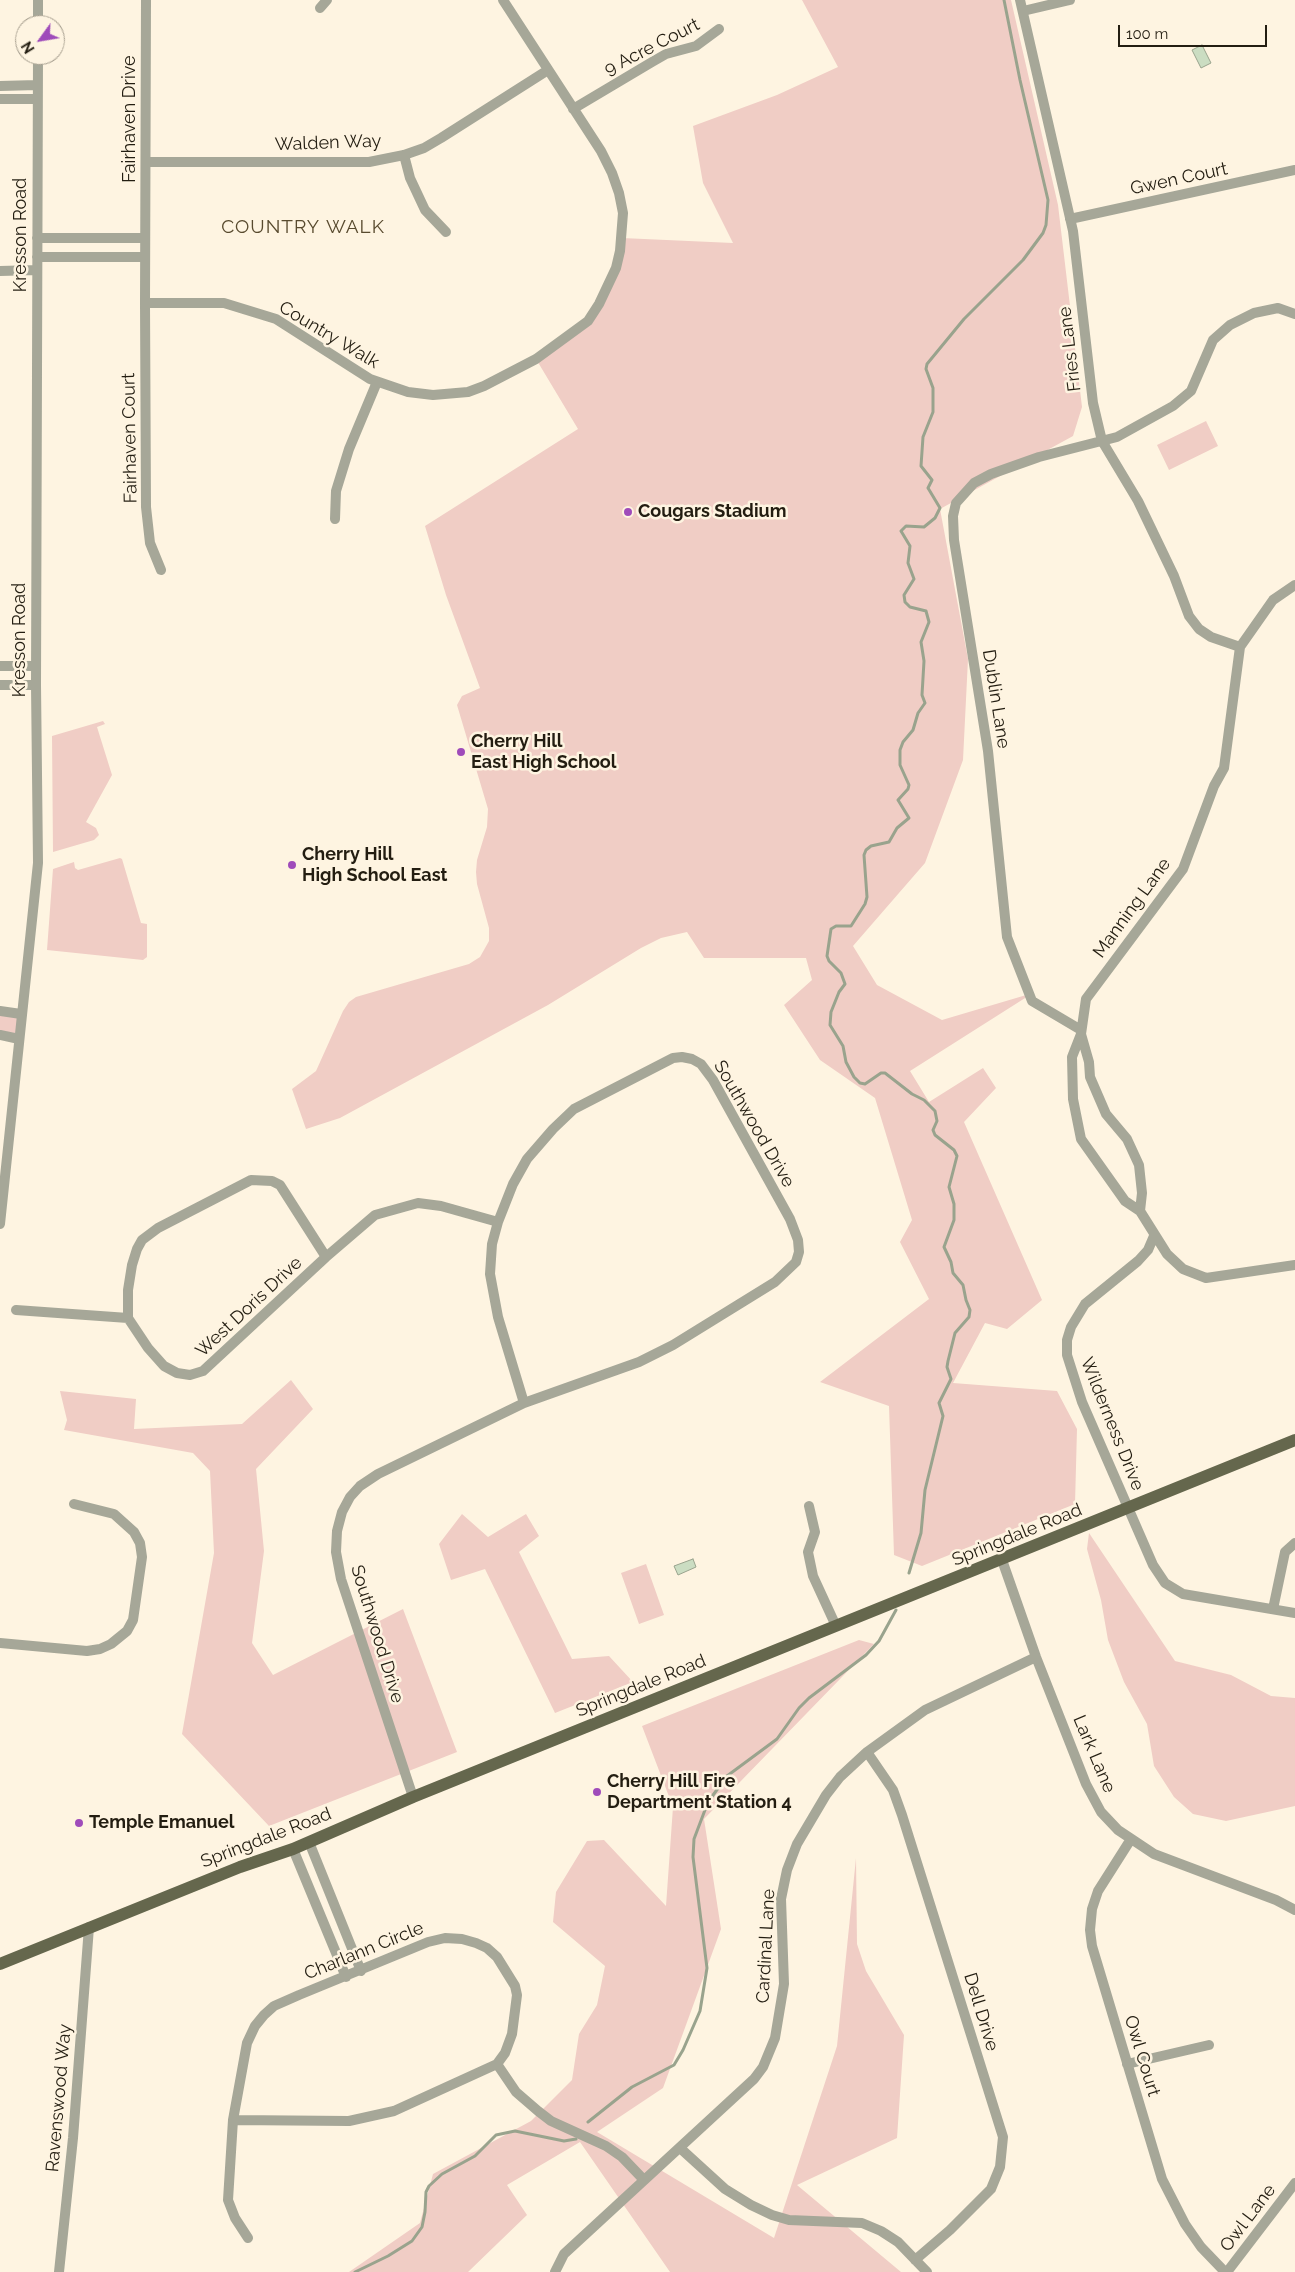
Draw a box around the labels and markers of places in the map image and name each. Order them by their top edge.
place label: Cougars Stadium [638,501,786,523]
marker: Cougars Stadium [622,506,634,518]
place label: Cherry Hill East High School [471,731,616,774]
marker: Cherry Hill East High School [455,746,467,758]
place label: Cherry Hill High School East [302,844,447,886]
marker: Cherry Hill High School East [286,859,298,871]
place label: Cherry Hill Fire Department Station 4 [607,1771,792,1814]
marker: Cherry Hill Fire Department Station 4 [591,1786,603,1798]
place label: Temple Emanuel [89,1812,234,1834]
marker: Temple Emanuel [73,1817,85,1829]

